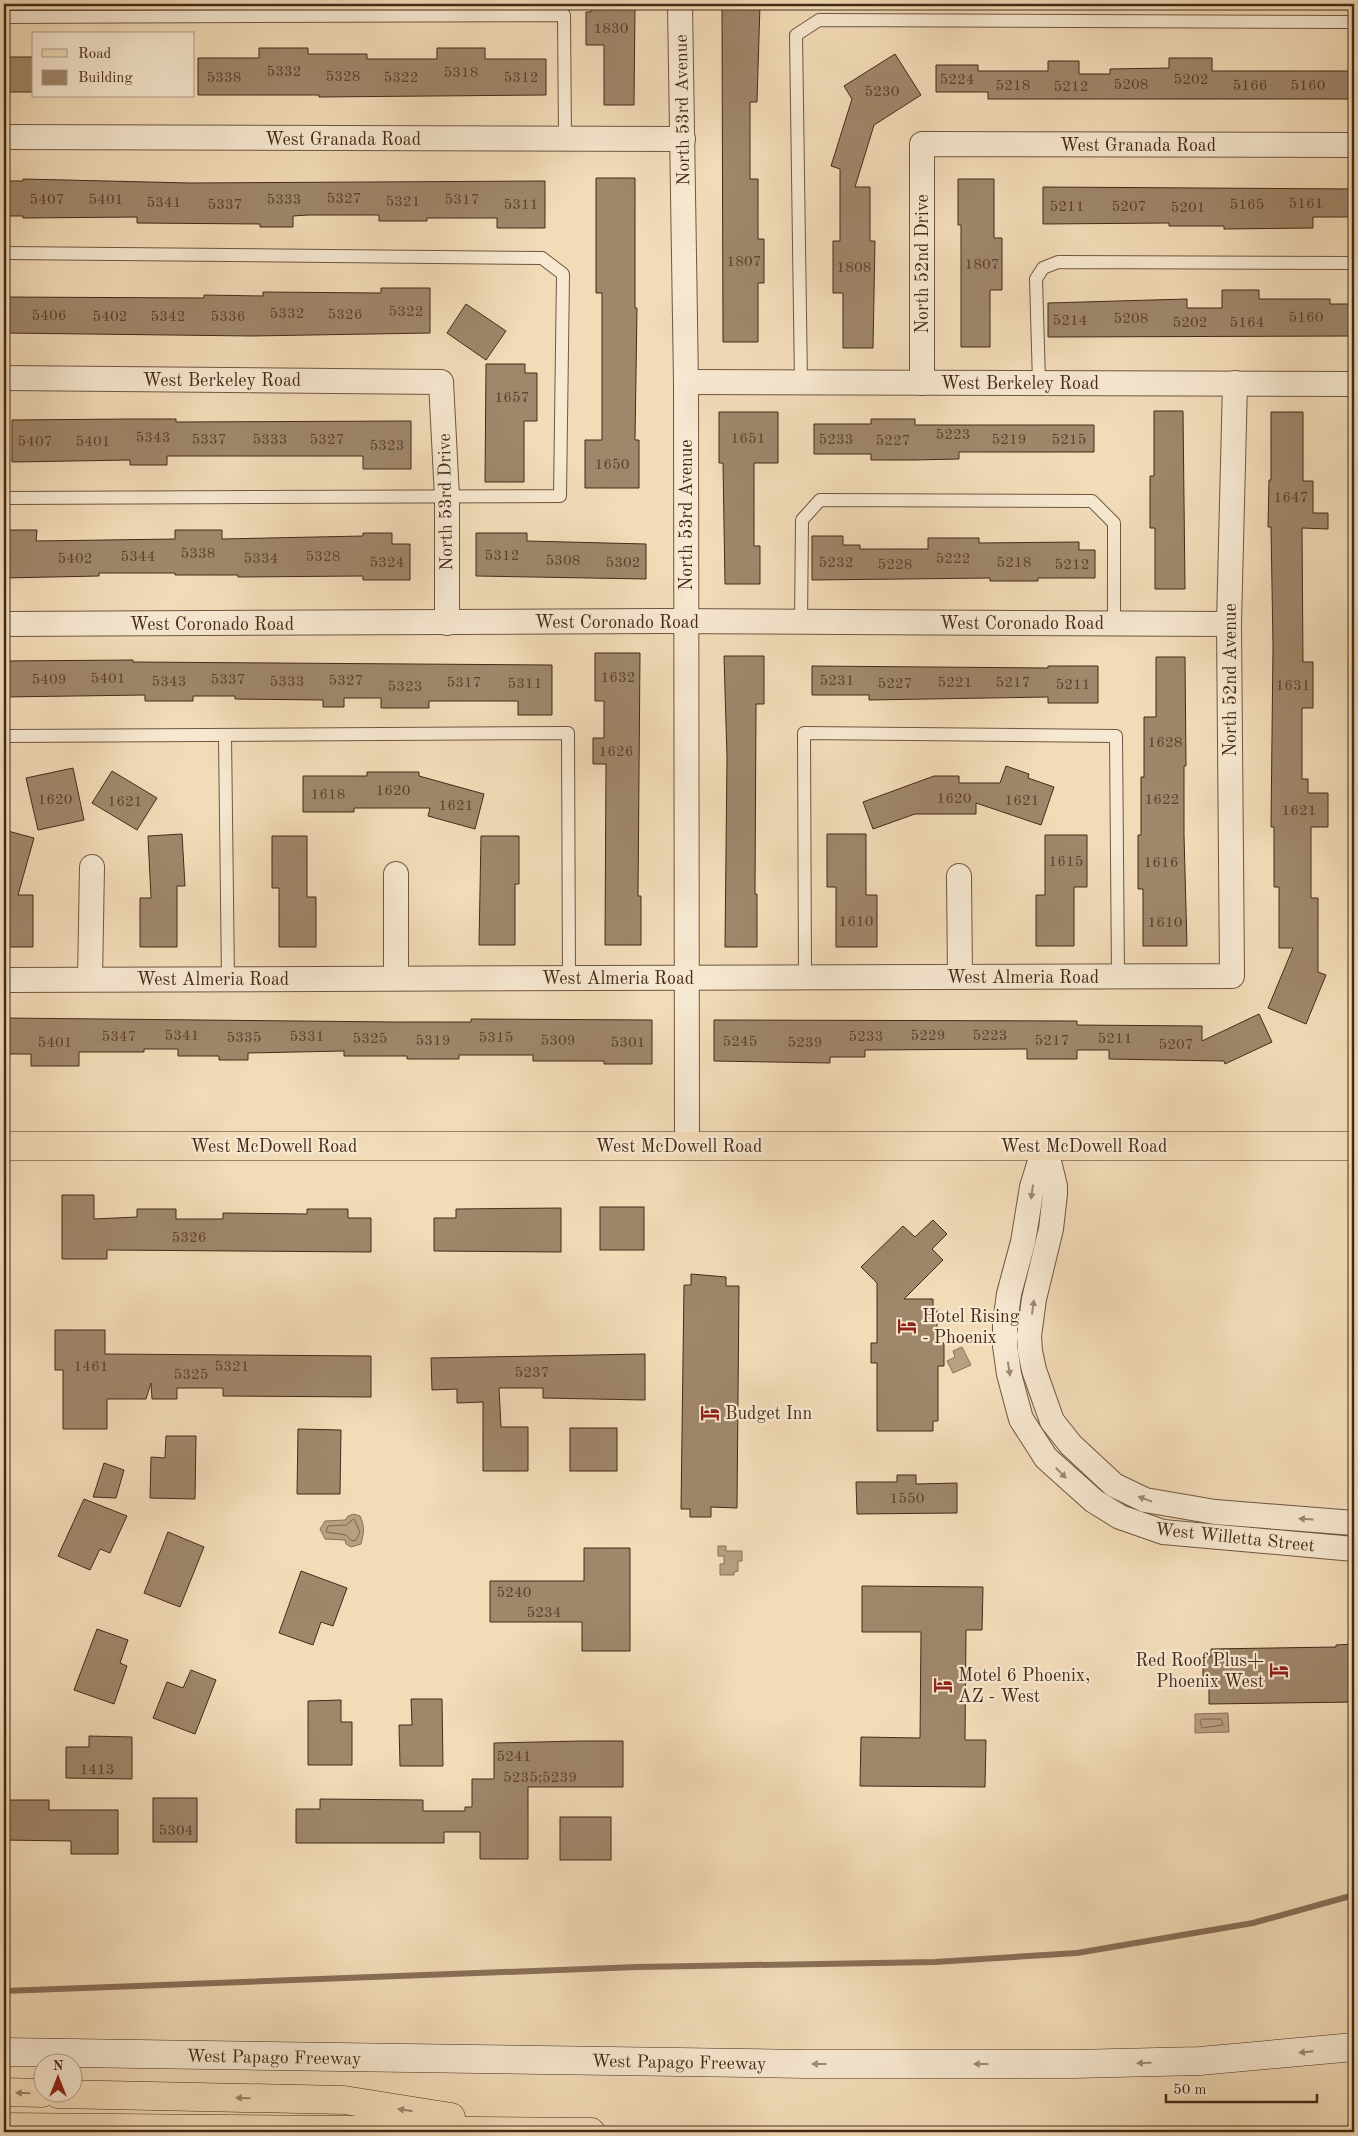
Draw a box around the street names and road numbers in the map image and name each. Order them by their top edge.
street label: North 53rd Avenue [673,34,693,186]
street label: West Granada Road [265,131,421,149]
street label: West Granada Road [1060,137,1216,155]
street label: North 52nd Drive [914,194,932,334]
street label: West Berkeley Road [143,372,301,390]
street label: West Berkeley Road [941,375,1099,393]
street label: North 53rd Drive [436,433,456,571]
street label: North 53rd Avenue [678,439,696,591]
street label: North 52nd Avenue [1222,603,1240,757]
street label: West Coronado Road [535,614,699,632]
street label: West Coronado Road [940,615,1104,633]
street label: West Coronado Road [130,616,294,634]
street label: West Almeria Road [947,969,1099,987]
street label: West Almeria Road [542,970,694,988]
street label: West Almeria Road [137,971,289,989]
street label: West McDowell Road [191,1138,357,1156]
street label: West McDowell Road [596,1138,762,1156]
street label: West McDowell Road [1001,1138,1167,1156]
street label: West Willetta Street [1154,1521,1316,1555]
street label: West Papago Freeway [186,2047,362,2069]
street label: West Papago Freeway [591,2052,767,2074]

